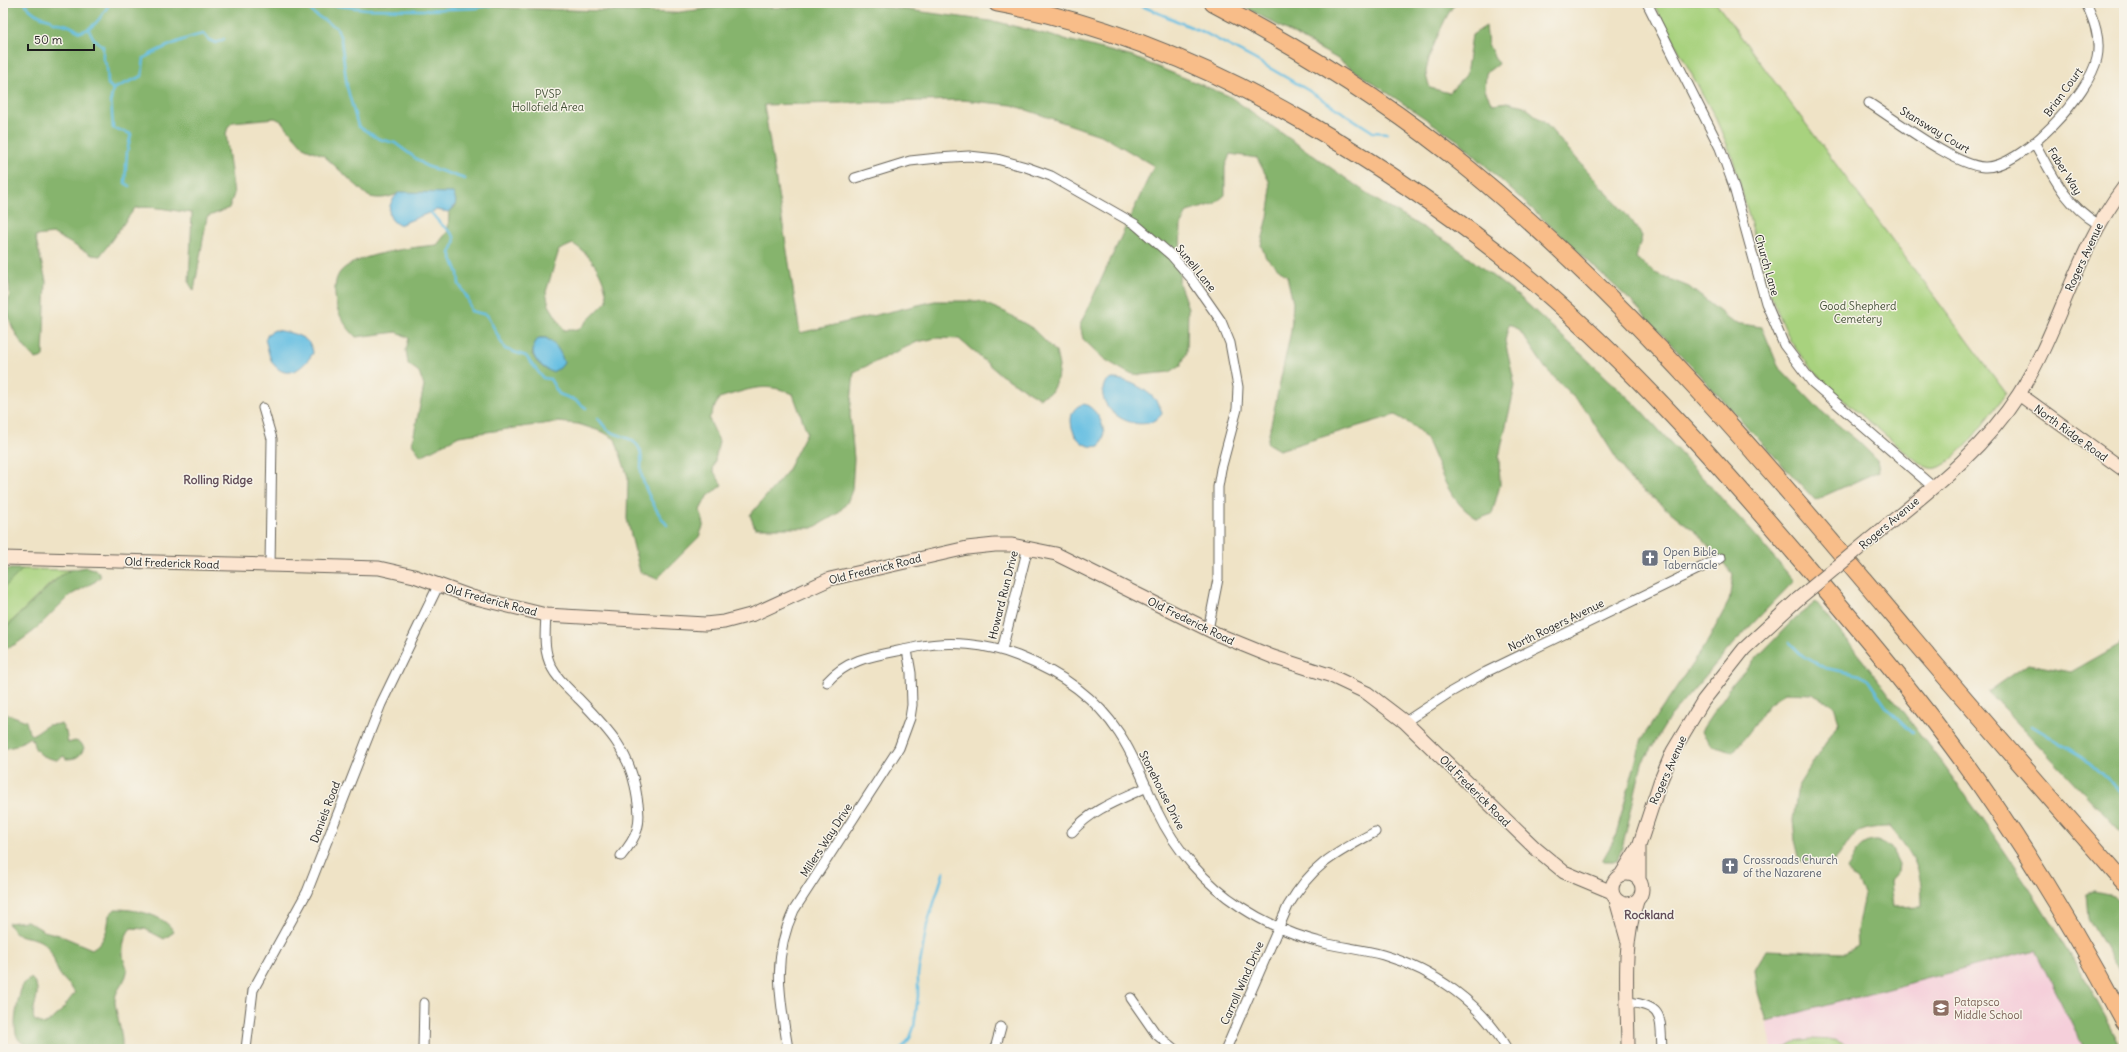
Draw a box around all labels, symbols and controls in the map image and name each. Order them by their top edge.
scale bar [28,26,94,52]
text: 50 m [34,32,63,47]
street label: Brian Court [2040,64,2086,119]
park label: PVSP Hollofield Area [512,87,584,114]
street label: Stansway Court [1898,104,1973,156]
street label: Faber Way [2045,145,2085,197]
street label: Rogers Avenue [2062,220,2106,294]
street label: Church Lane [1752,233,1782,297]
street label: Sunell Lane [1173,241,1219,295]
park label: Good Shepherd Cemetery [1819,299,1897,326]
street label: North Ridge Road [2032,402,2111,465]
district label: Rolling Ridge [183,472,253,488]
street label: Rogers Avenue [1856,494,1922,552]
place label: Open Bible Tabernacle [1663,545,1717,572]
church icon: Open Bible Tabernacle [1640,548,1660,568]
street label: Howard Run Drive [985,549,1021,641]
street label: Old Frederick Road [827,551,923,587]
street label: Old Frederick Road [124,554,220,572]
street label: Old Frederick Road [443,581,539,619]
street label: Old Frederick Road [1145,594,1237,648]
street label: North Rogers Avenue [1506,596,1606,654]
street label: Rogers Avenue [1647,733,1690,807]
street label: Stonehouse Drive [1136,748,1188,832]
street label: Old Frederick Road [1437,753,1514,830]
street label: Daniels Road [307,779,343,845]
street label: Millers Way Drive [797,800,855,879]
place label: Crossroads Church of the Nazarene [1743,853,1838,880]
church icon: Crossroads Church of the Nazarene [1720,856,1740,876]
district label: Rockland [1624,907,1674,922]
street label: Carroll Wind Drive [1217,939,1267,1027]
place label: Patapsco Middle School [1954,995,2022,1022]
school or university icon: Patapsco Middle School [1931,998,1951,1018]

